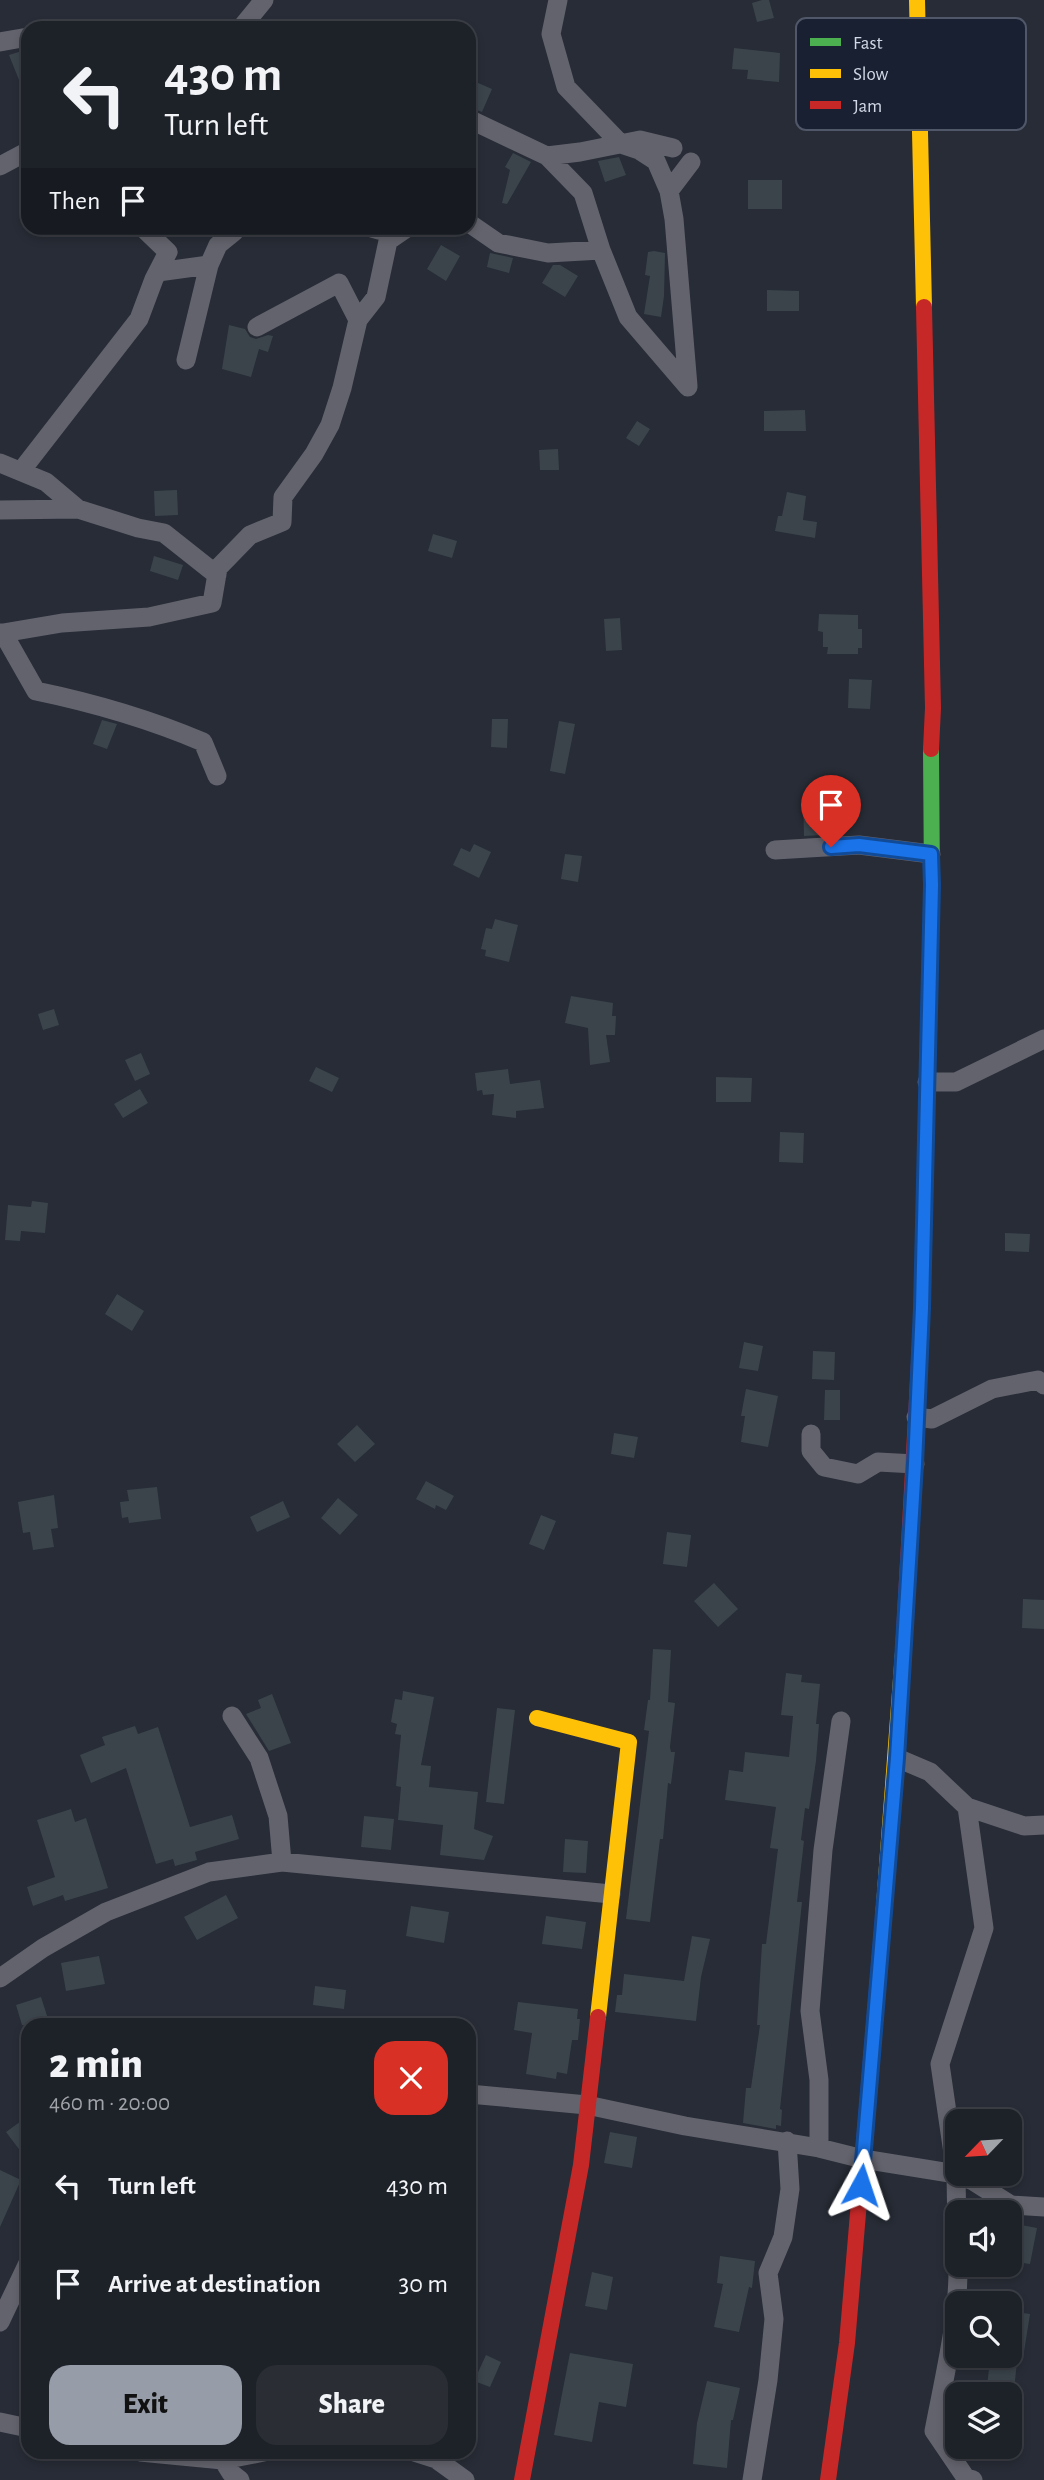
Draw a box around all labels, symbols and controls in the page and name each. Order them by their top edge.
legend [796,18,1026,130]
text: Fast [853,34,883,53]
icon: left [49,49,140,140]
text: 430 m [164,51,282,100]
text: Slow [853,65,889,84]
text: Jam [853,97,882,116]
text: Turn left [164,109,268,141]
icon: arrive [114,182,152,220]
text: Then [49,188,100,214]
pin [801,775,861,847]
icon: arrive [812,786,850,824]
button: close [374,2041,448,2115]
text: 2 min [49,2043,143,2085]
text: 460 m · 20:00 [49,2092,170,2115]
north arrow [945,2109,1022,2186]
map controls [945,2109,1022,2459]
position arrow [824,2148,898,2222]
icon: left [49,2167,87,2205]
text: Turn left [108,2173,196,2199]
text: 430 m [386,2173,448,2199]
button: sound [945,2200,1022,2277]
icon: arrive [49,2265,87,2303]
text: Arrive at destination [108,2271,321,2297]
text: 30 m [398,2271,448,2297]
button: search [945,2291,1022,2368]
button: Exit [49,2365,242,2445]
button: Share [256,2365,448,2445]
button: layers [945,2382,1022,2459]

